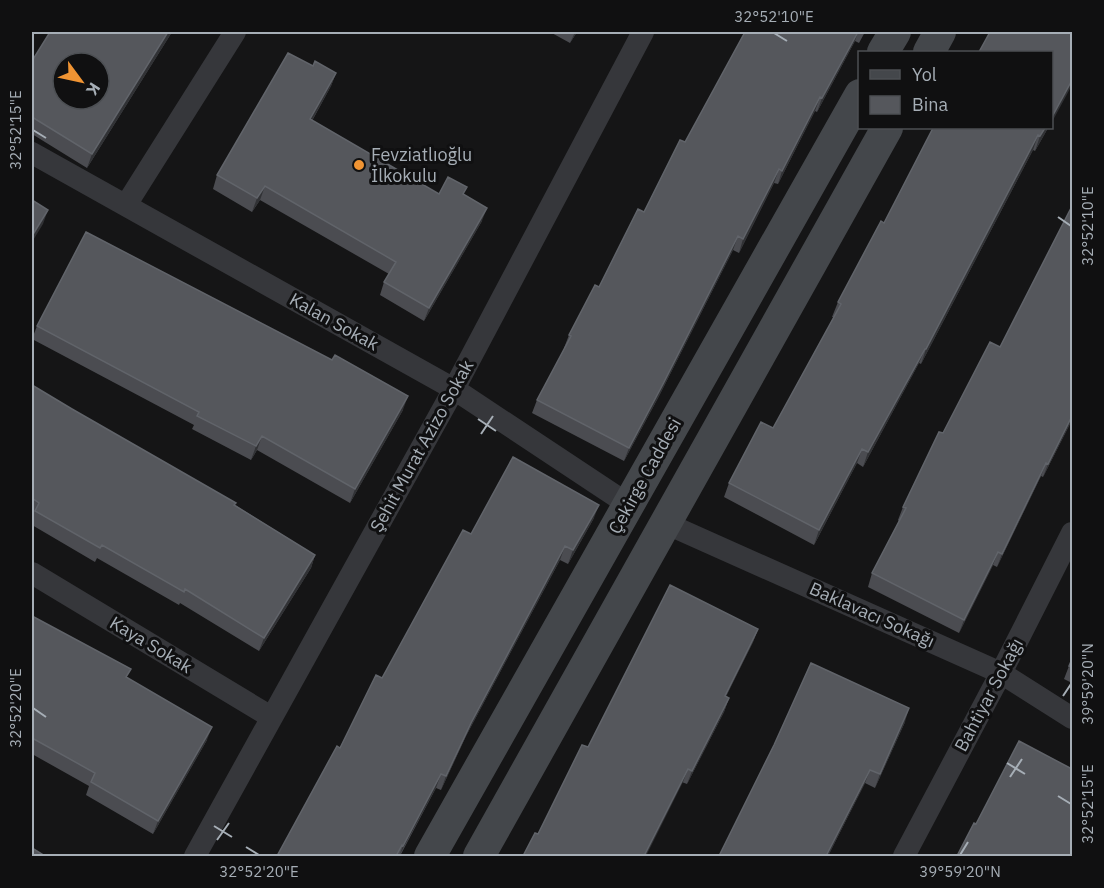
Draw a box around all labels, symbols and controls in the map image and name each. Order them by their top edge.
text: 32°52'10"E [734,7,814,26]
north arrow [51,51,111,111]
legend [858,51,1053,129]
text: Yol [912,63,937,86]
text: K [82,79,105,99]
text: 32°52'15"E [6,90,25,170]
text: Bina [912,93,948,116]
place label: Fevziatlıoğlu İlkokulu [371,143,472,187]
marker: Fevziatlıoğlu İlkokulu [352,158,366,172]
text: 32°52'10"E [1078,186,1097,266]
street label: Kalan Sokak [285,288,383,356]
street label: Şehit Murat Azizo Sokak [365,355,479,536]
street label: Çekirge Caddesi [603,414,686,538]
street label: Baklavacı Sokağı [806,577,939,652]
street label: Kaya Sokak [106,611,197,678]
street label: Bahtiyar Sokağı [949,634,1028,755]
text: 39°59'20"N [1078,643,1097,725]
text: 32°52'20"E [6,668,25,748]
text: 32°52'15"E [1078,764,1097,844]
text: 32°52'20"E [219,862,299,881]
text: 39°59'20"N [919,862,1001,881]

